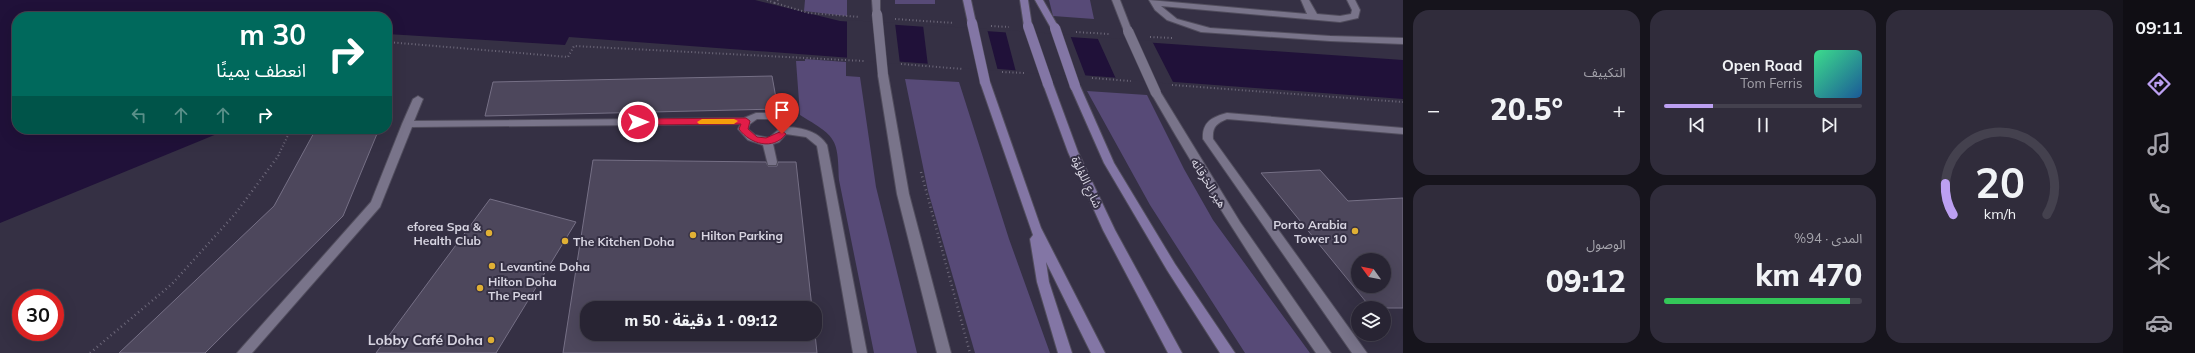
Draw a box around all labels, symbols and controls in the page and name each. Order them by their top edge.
text: 09:11 [2135,16,2183,39]
text: 30 m [240,17,306,52]
icon: right [320,28,372,80]
text: Open Road [1722,56,1802,75]
text: انعطف يمينًا [216,59,306,82]
text: التكييف [1584,64,1626,80]
icon: directions [2145,70,2173,98]
text: Tom Ferris [1740,75,1802,91]
text: 20.5° [1490,90,1563,128]
pin [765,93,799,134]
text: − [1427,96,1440,124]
text: + [1612,96,1626,124]
icon: arrive [771,99,793,121]
position arrow [617,101,659,143]
icon: left [128,104,150,126]
icon: ahead [170,104,192,126]
icon: ahead [212,104,234,126]
icon: right [254,104,276,126]
icon: previous [1686,114,1708,136]
icon: pause [1752,114,1774,136]
icon: next [1818,114,1840,136]
icon: music [2145,130,2173,158]
street label: شارع اللؤلؤة [1067,154,1106,211]
text: 20 [1975,155,2025,207]
street label: هير الخرقانه [1188,156,1230,210]
icon: phone [2145,190,2173,218]
text: km/h [1984,204,2016,222]
place label: Porto Arabia Tower 10 [1273,217,1347,246]
place label: eforea Spa & Health Club [407,219,482,248]
marker: Porto Arabia Tower 10 [1350,226,1360,236]
marker: eforea Spa & Health Club [484,228,494,238]
place label: Hilton Parking [701,228,783,243]
marker: Hilton Parking [688,230,698,240]
text: المدى · 94% [1794,230,1862,246]
place label: The Kitchen Doha [573,234,674,249]
marker: The Kitchen Doha [560,236,570,246]
text: الوصول [1586,236,1626,252]
icon: climate [2145,249,2173,277]
north arrow [1351,253,1391,293]
map controls [1351,253,1391,341]
text: 470 km [1755,256,1862,294]
place label: Levantine Doha [500,259,590,274]
marker: Levantine Doha [487,261,497,271]
text: 09:12 [1546,262,1626,300]
place label: Hilton Doha The Pearl [488,274,557,303]
marker: Hilton Doha The Pearl [475,283,485,293]
speed limit sign: 30 [12,289,64,341]
button: layers [1351,301,1391,341]
icon: car [2145,309,2173,337]
text: 09:12 · 1 دقيقة · 50 m [624,311,778,330]
place label: Lobby Café Doha [368,331,483,349]
marker: Lobby Café Doha [486,335,496,345]

